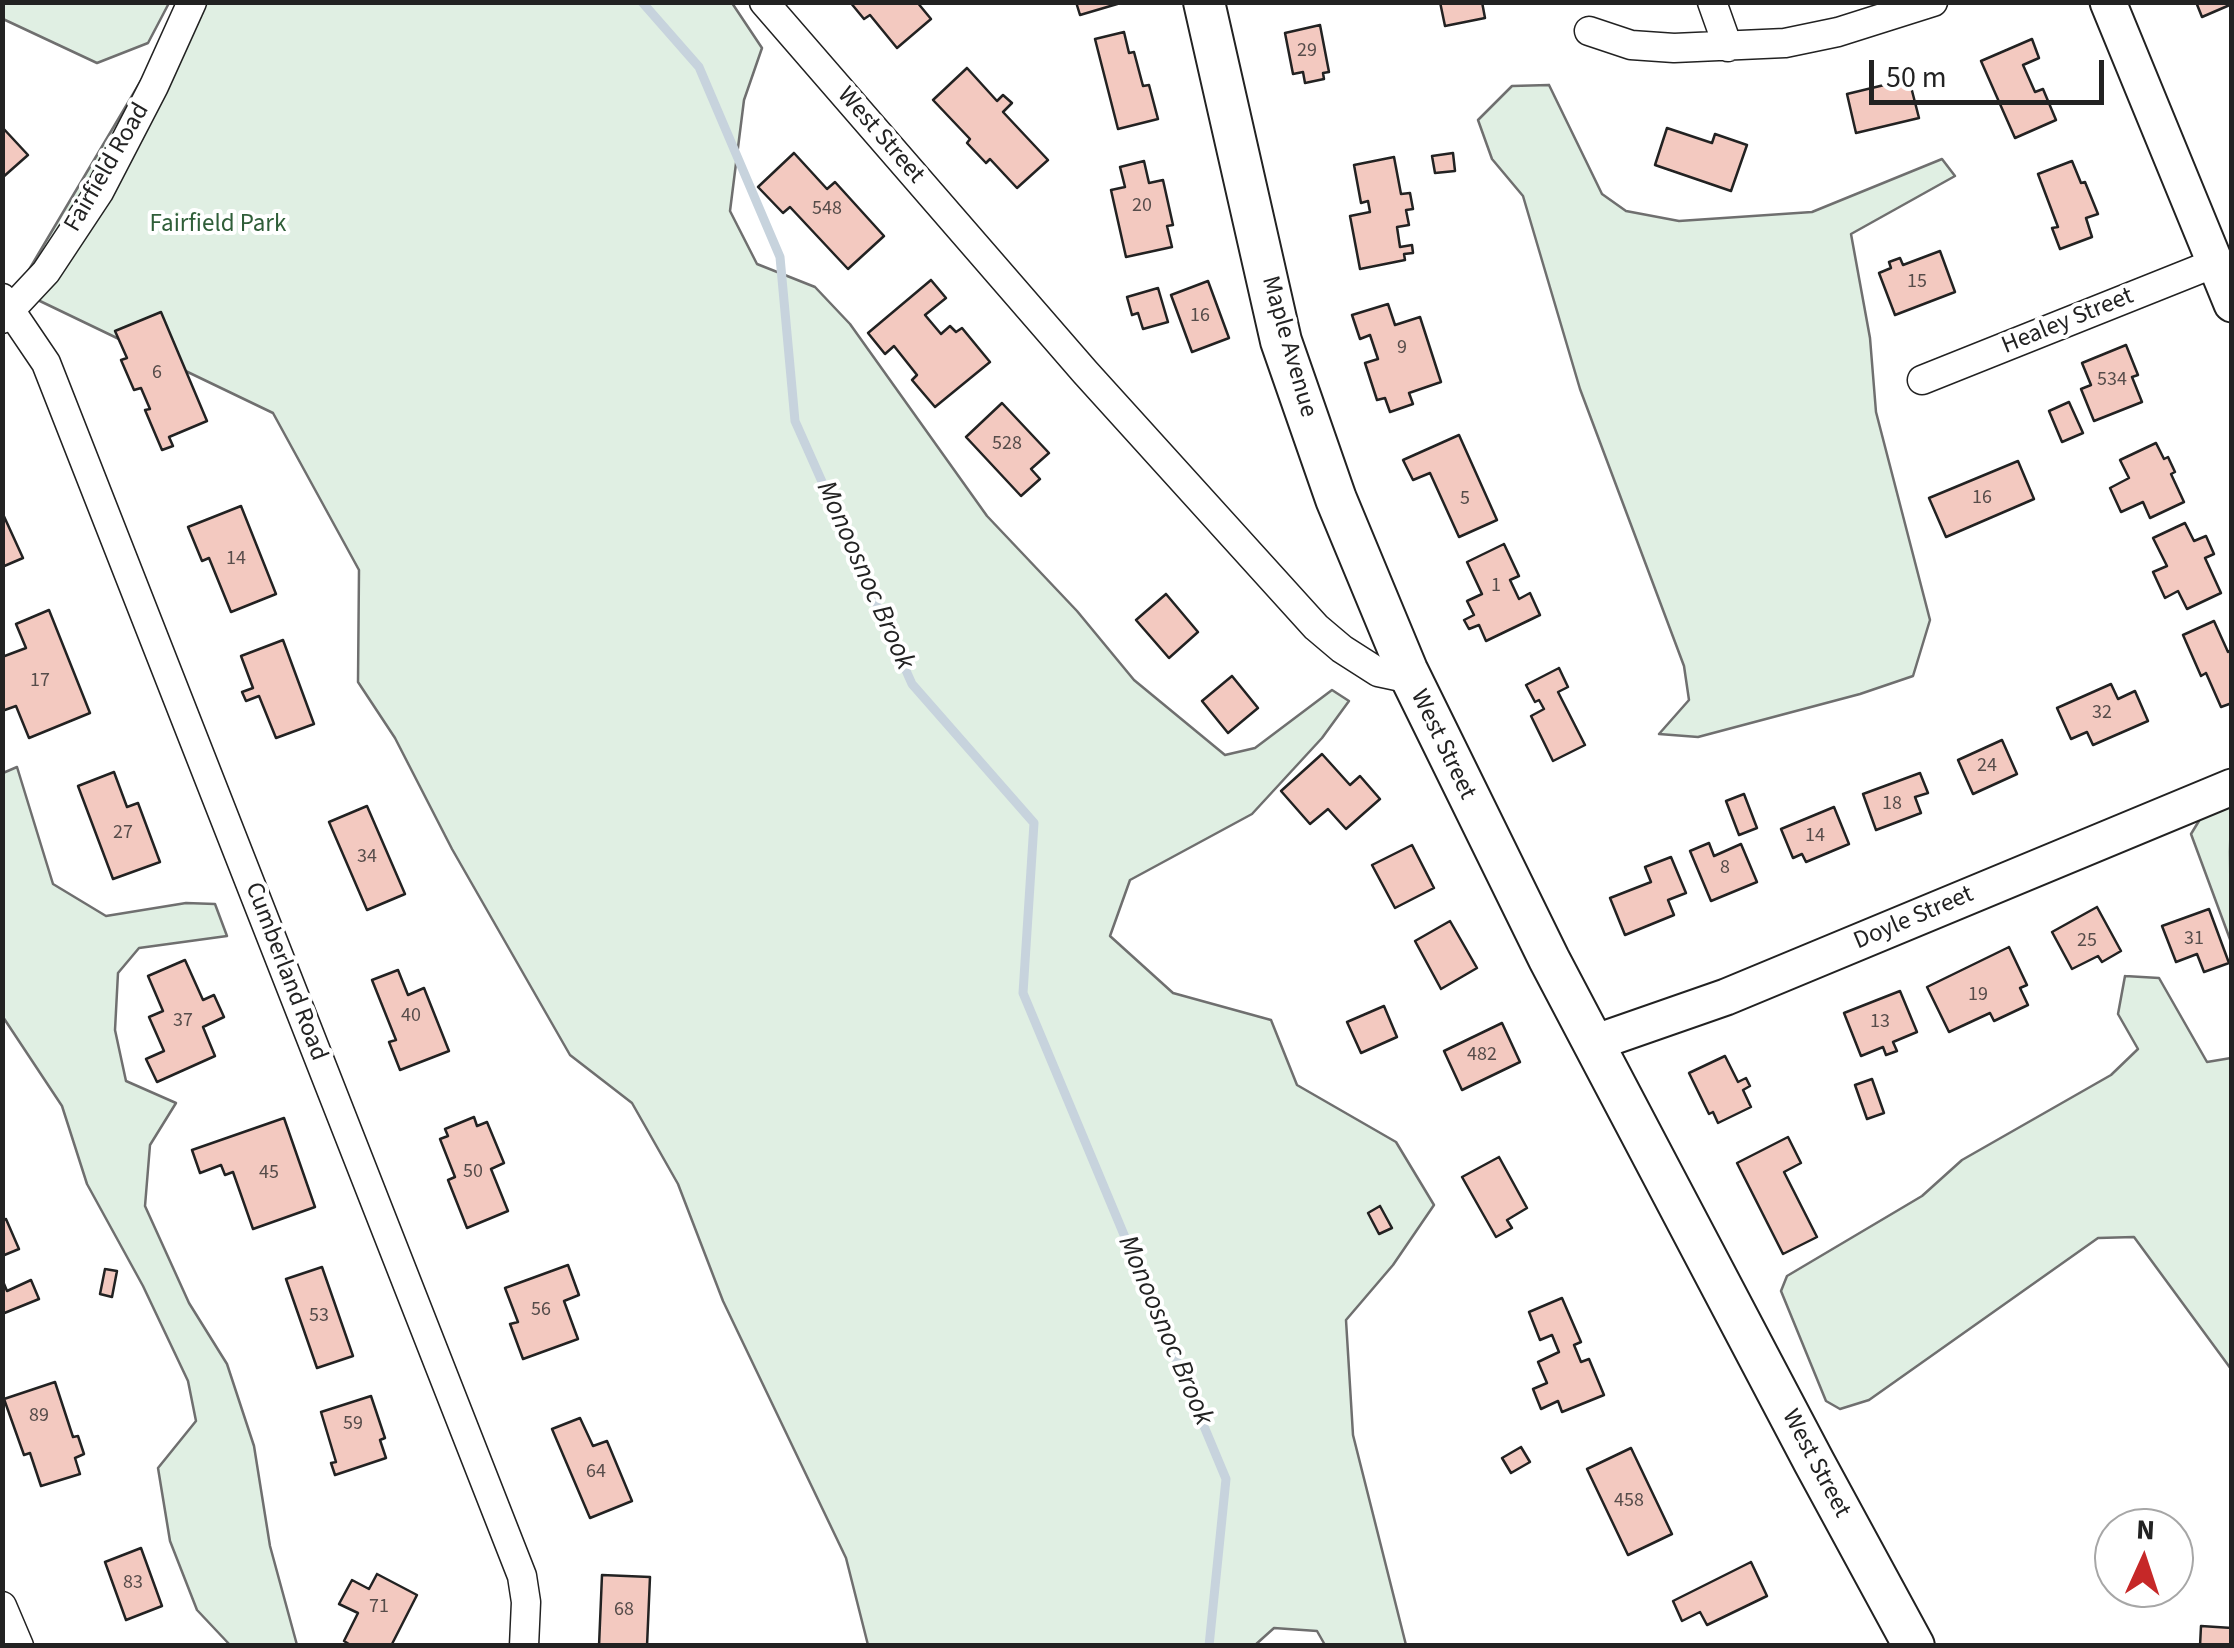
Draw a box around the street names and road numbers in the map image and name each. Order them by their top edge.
street label: West Street [830,82,930,190]
street label: Fairfield Road [59,98,157,238]
street label: Maple Avenue [1254,273,1322,421]
street label: Healey Street [1998,282,2138,362]
street label: West Street [1403,685,1481,805]
street label: Cumberland Road [237,879,333,1065]
street label: Doyle Street [1850,880,1978,958]
street label: West Street [1774,1405,1856,1523]

